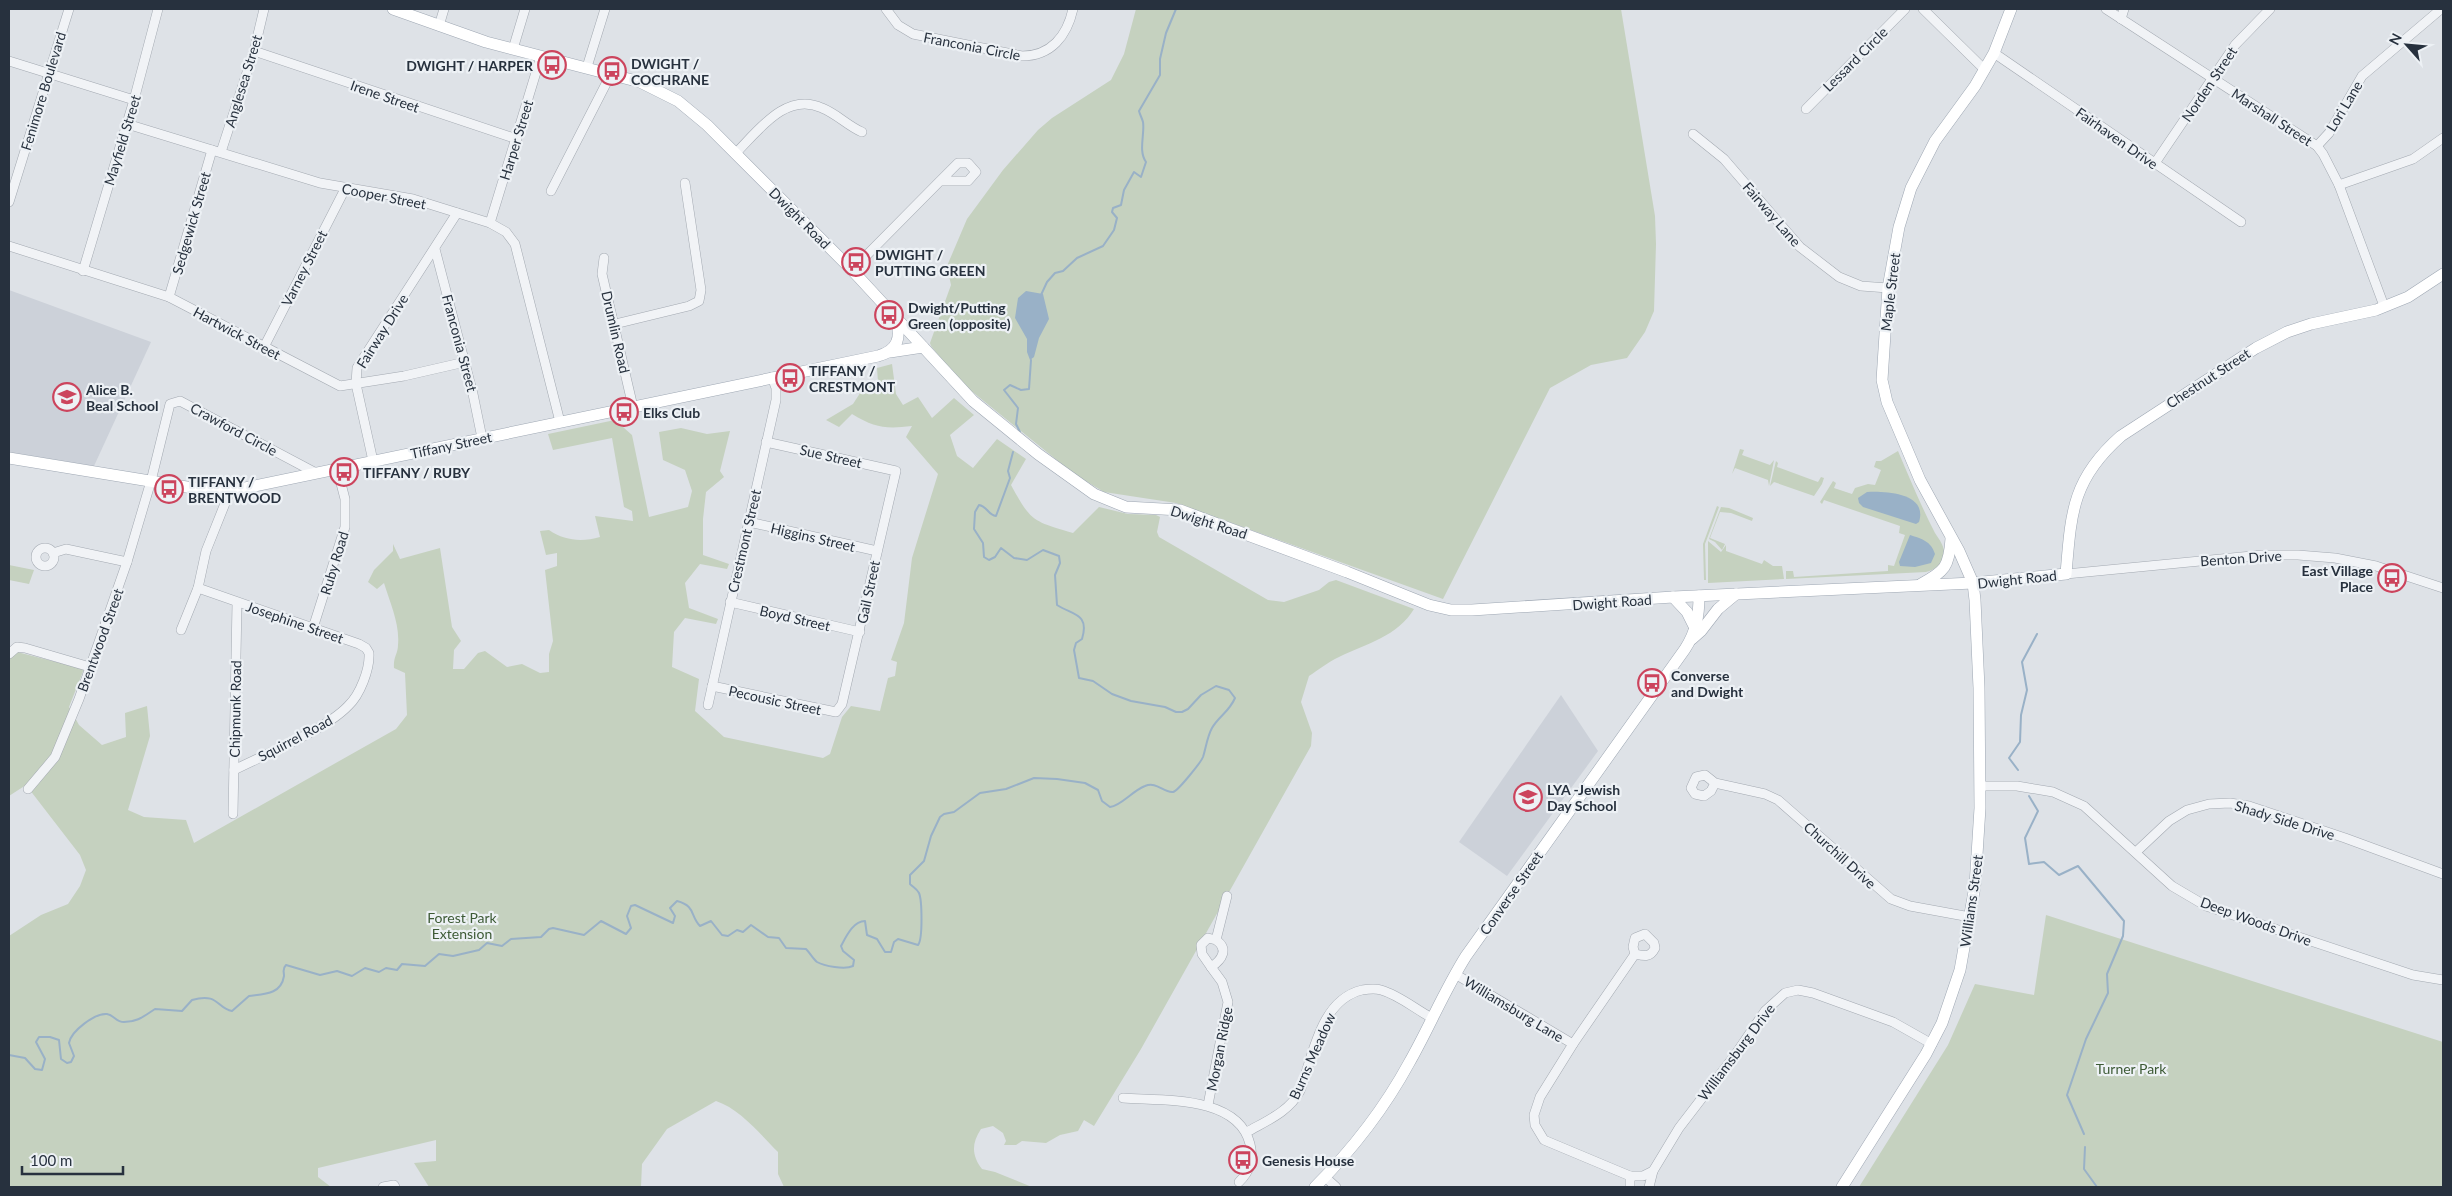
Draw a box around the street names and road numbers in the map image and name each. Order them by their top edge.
street label: Lessard Circle [1819,23,1891,95]
street label: Franconia Circle [922,28,1022,64]
street label: Fenimore Boulevard [17,30,69,152]
street label: Anglesea Street [221,33,265,129]
street label: Norden Street [2178,43,2240,125]
street label: Irene Street [348,76,422,116]
street label: Lori Lane [2322,78,2366,134]
street label: Marshall Street [2229,85,2315,149]
street label: Mayfield Street [100,93,144,187]
street label: Harper Street [496,98,536,182]
street label: Fairhaven Drive [2073,103,2161,173]
street label: Sedgewick Street [168,170,214,276]
street label: Fairway Lane [1739,178,1805,250]
street label: Cooper Street [340,179,428,213]
street label: Dwight Road [766,184,834,252]
street label: Varney Street [278,227,330,309]
street label: Maple Street [1877,252,1903,332]
street label: Drumlin Road [598,289,634,375]
street label: Fairway Drive [353,291,411,371]
street label: Franconia Street [439,292,481,394]
street label: Hartwick Street [191,303,283,363]
street label: Chestnut Street [2163,345,2253,411]
street label: Crawford Circle [188,399,280,459]
street label: Tiffany Street [409,428,493,462]
street label: Sue Street [798,441,864,471]
street label: Crestmont Street [724,488,764,594]
street label: Dwight Road [1168,502,1250,542]
street label: Higgins Street [769,519,857,555]
street label: Ruby Road [316,529,352,597]
street label: Benton Drive [2200,547,2282,569]
street label: Gail Street [853,559,883,625]
street label: Dwight Road [1977,566,2057,592]
street label: Brentwood Street [73,586,127,694]
street label: Dwight Road [1572,591,1652,613]
street label: Josephine Street [244,597,346,647]
street label: Boyd Street [758,602,832,634]
street label: Chipmunk Road [226,660,244,758]
street label: Pecousic Street [727,682,823,718]
street label: Squirrel Road [255,711,335,765]
street label: Shady Side Drive [2233,797,2337,843]
street label: Churchill Drive [1800,818,1880,892]
street label: Converse Street [1476,848,1546,938]
street label: Williams Street [1956,854,1986,948]
street label: Deep Woods Drive [2198,893,2314,949]
street label: Williamsburg Lane [1461,973,1567,1045]
street label: Williamsburg Drive [1694,1000,1778,1104]
street label: Morgan Ridge [1202,1005,1236,1093]
street label: Burns Meadow [1285,1010,1339,1102]

